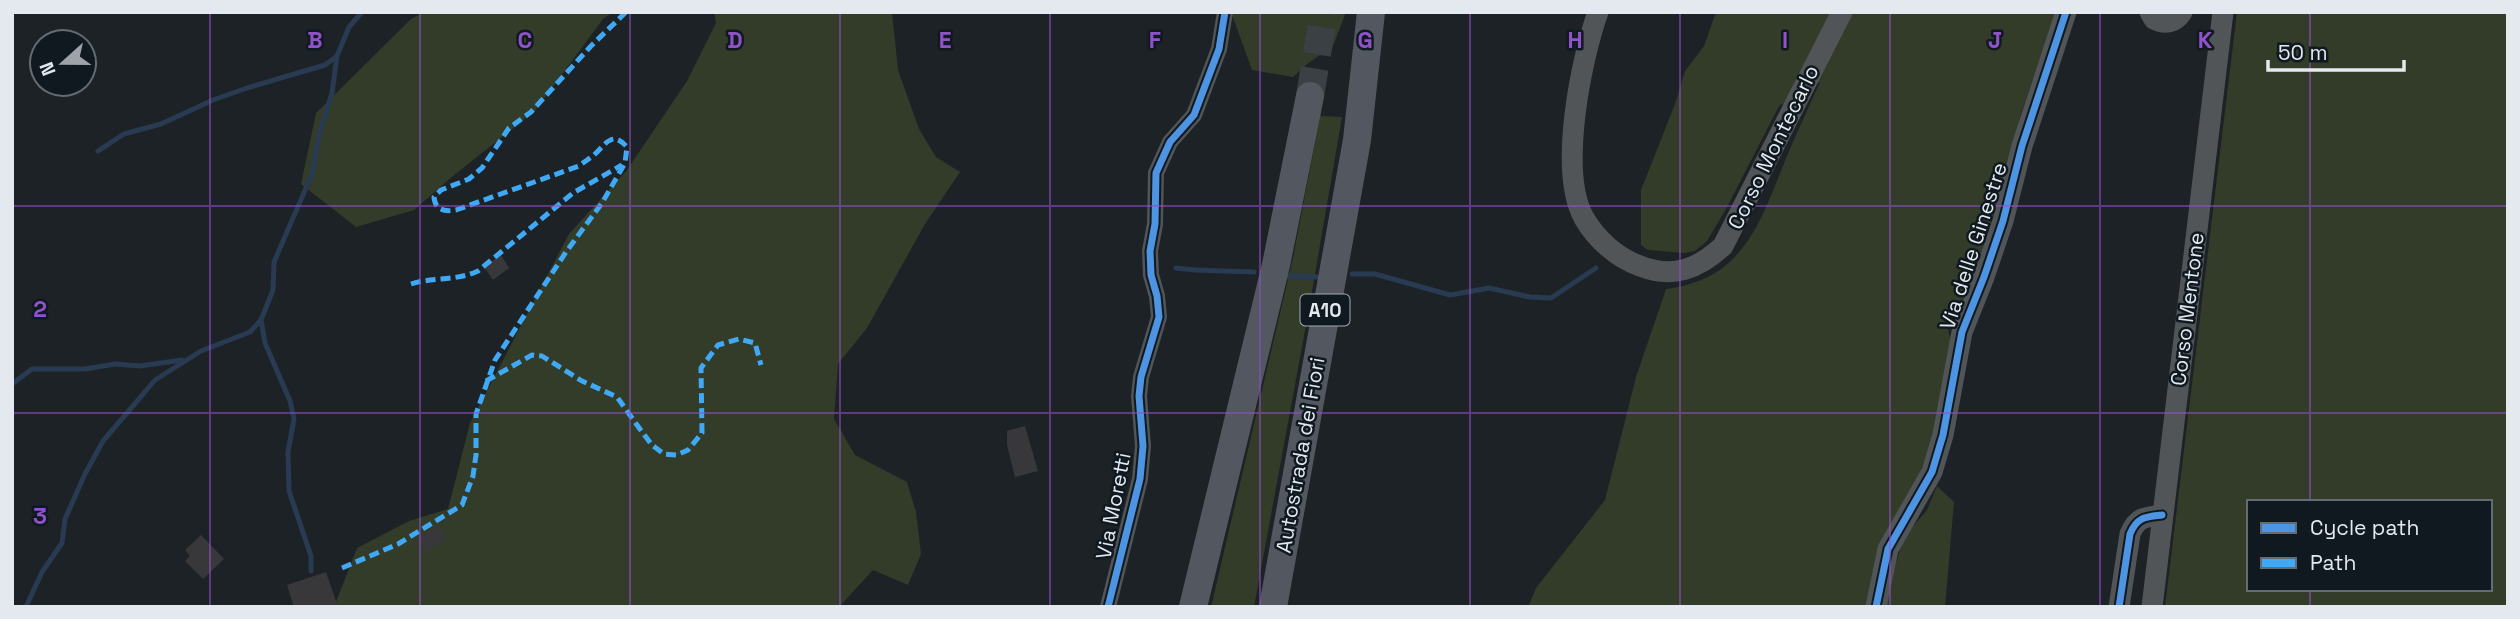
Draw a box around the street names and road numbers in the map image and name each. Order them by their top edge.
street label: Corso Montecarlo [1721,60,1825,234]
street label: Via delle Ginestre [1933,159,2013,333]
street label: Corso Mentone [2164,231,2210,387]
road number: A10 [1300,294,1350,326]
street label: Autostrada dei Fiori [1269,355,1331,555]
street label: Via Moretti [1089,450,1137,562]

